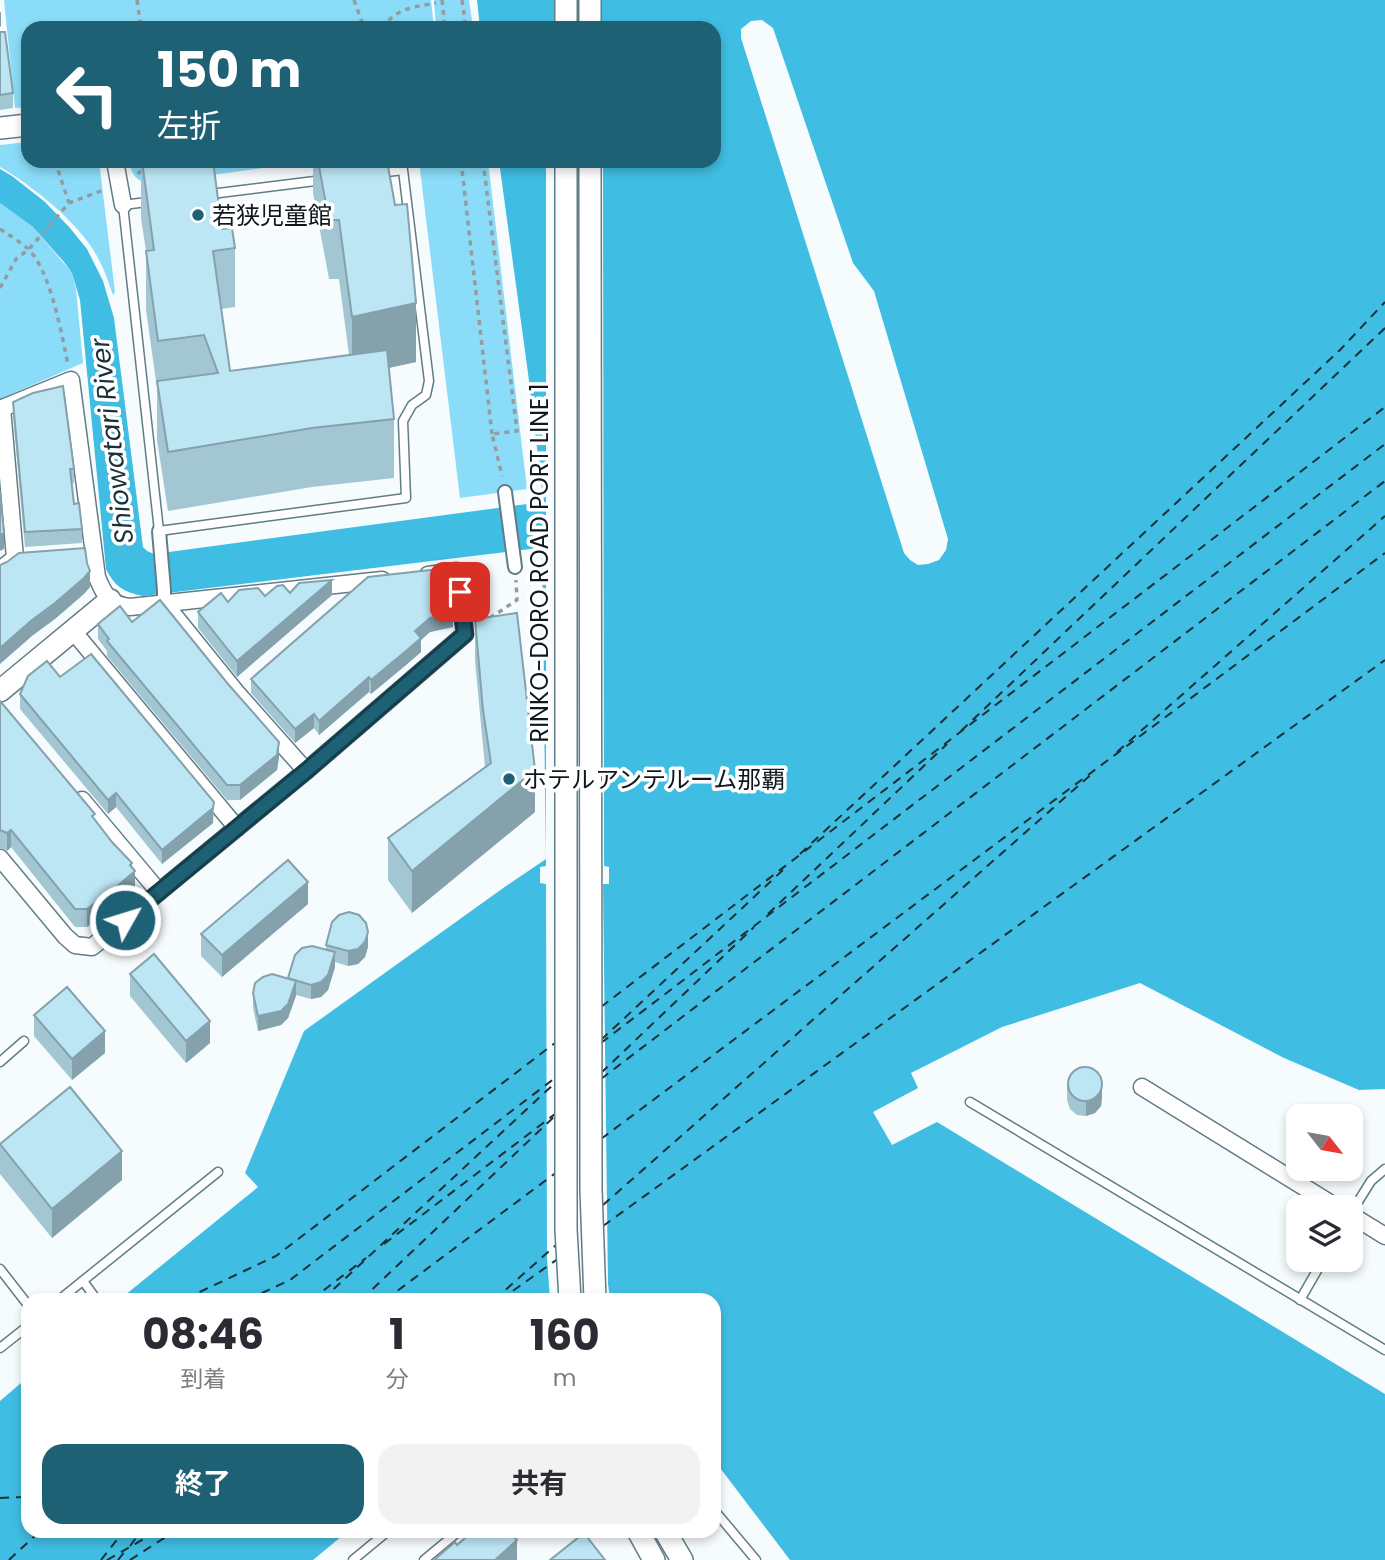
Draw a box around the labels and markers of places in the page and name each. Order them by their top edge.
place label: 若狭児童館 [212,199,332,232]
marker: 若狭児童館 [190,207,206,223]
pin [430,562,490,622]
place label: ホテルアンテルーム那覇 [523,763,785,796]
marker: ホテルアンテルーム那覇 [501,771,517,787]

